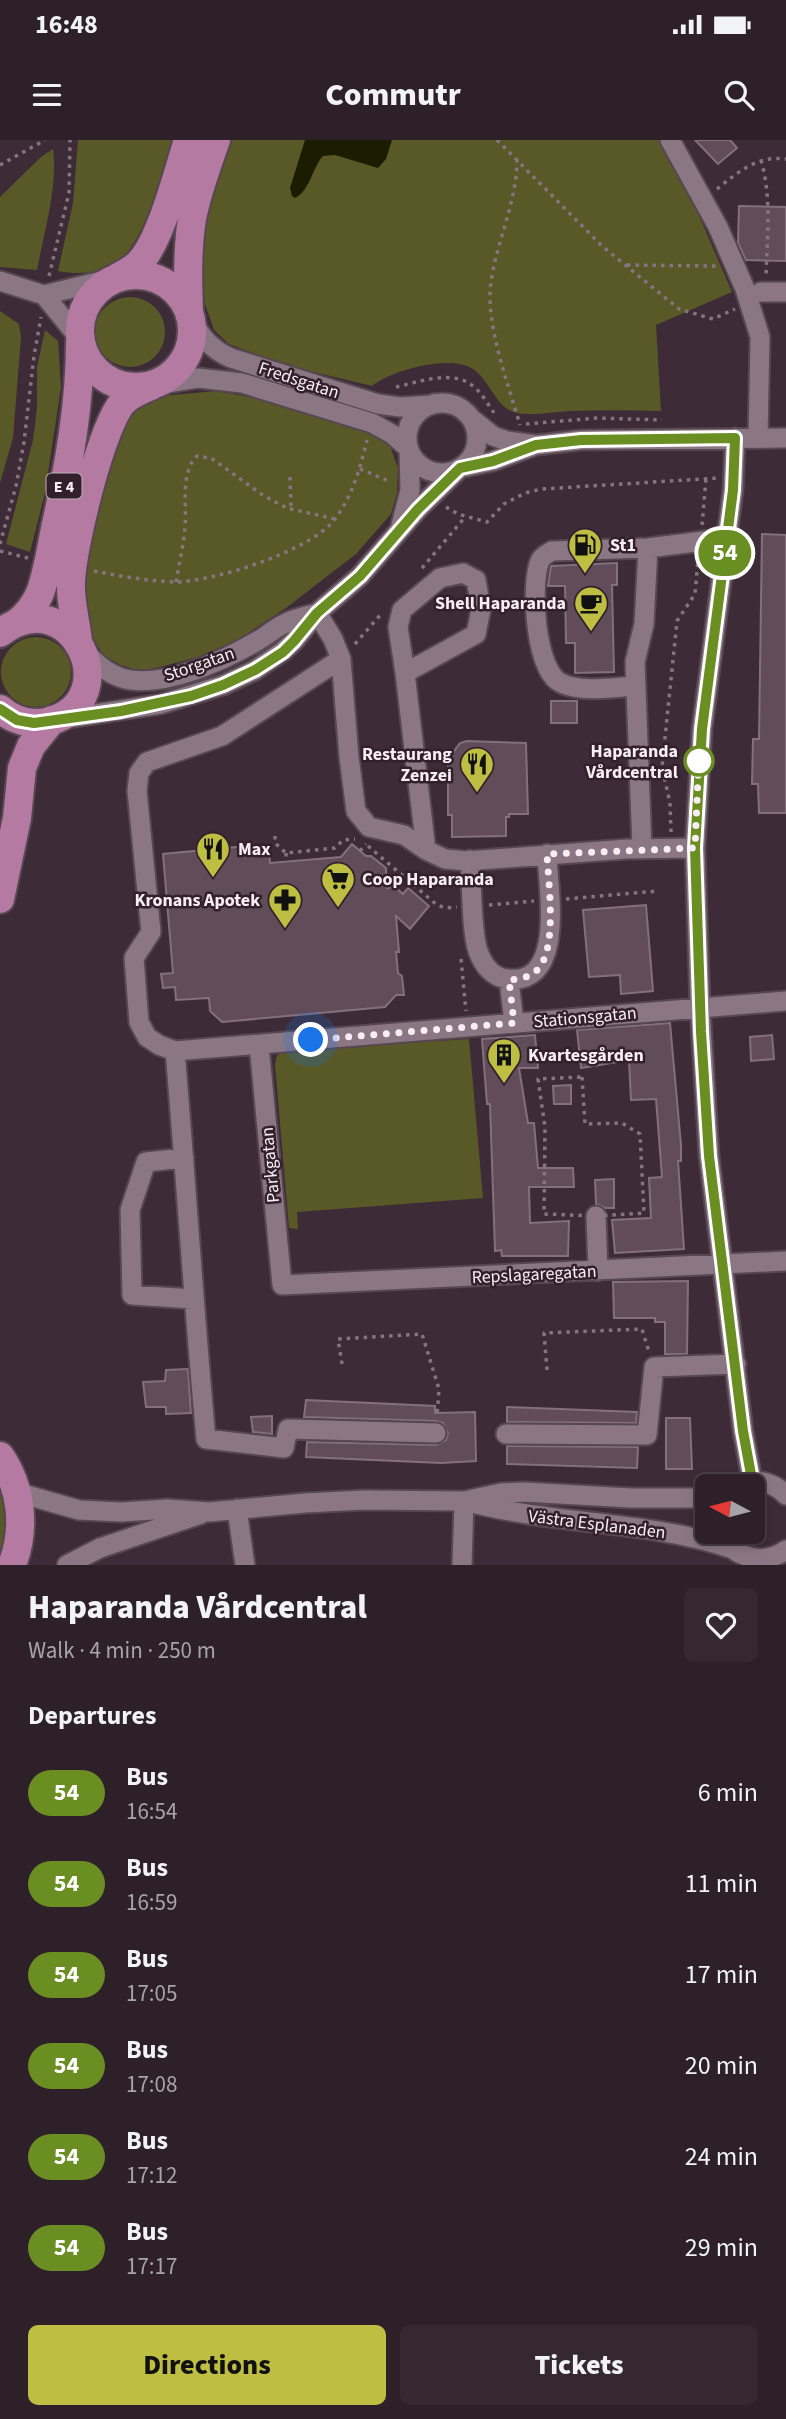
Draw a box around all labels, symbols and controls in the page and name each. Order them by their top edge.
text: 16:48 [35,6,98,43]
text: Commutr [325,72,461,118]
icon: menu [28,76,66,114]
icon: search [720,76,758,114]
street label: Fredsgatan [255,356,342,405]
road number: E 4 [46,474,82,498]
fuel station icon: St1 [566,526,604,575]
line badge: 54 [694,530,756,576]
place label: St1 [610,533,636,558]
text: 54 [712,535,738,570]
cafe icon: Shell Haparanda [572,584,610,633]
place label: Shell Haparanda [435,591,566,616]
street label: Storgatan [161,641,238,688]
place label: Haparanda Vårdcentral [585,739,678,785]
place label: Restaurang Zenzei [362,742,452,788]
restaurant icon: Restaurang Zenzei [458,745,496,794]
marker: Haparanda Vårdcentral [684,746,714,776]
restaurant icon: Max [194,830,232,879]
place label: Max [238,837,270,862]
supermarket icon: Coop Haparanda [319,860,357,909]
place label: Coop Haparanda [362,867,494,892]
pharmacy icon: Kronans Apotek [266,881,304,930]
place label: Kronans Apotek [134,888,260,913]
street label: Stationsgatan [532,1001,638,1034]
your location [293,1022,328,1057]
building icon: Kvartesgården [485,1036,523,1085]
place label: Kvartesgården [528,1043,644,1068]
street label: Parkgatan [255,1126,286,1204]
street label: Repslagaregatan [471,1259,597,1290]
north arrow [695,1474,765,1544]
map controls [695,1474,765,1544]
street label: Västra Esplanaden [527,1504,667,1545]
text: Haparanda Vårdcentral [28,1584,367,1631]
button: heart [684,1588,758,1662]
text: Walk · 4 min · 250 m [28,1634,216,1667]
text: Departures [28,1697,156,1734]
text: Bus [126,1758,168,1795]
text: 6 min [698,1774,758,1811]
text: 54 [54,1775,79,1810]
text: 16:54 [126,1795,177,1828]
text: Bus [126,1849,168,1886]
text: 11 min [685,1865,758,1902]
text: 54 [54,1866,79,1901]
text: 16:59 [126,1886,177,1919]
text: Bus [126,1940,168,1977]
text: 17 min [685,1956,758,1993]
text: 54 [54,1957,79,1992]
text: 17:05 [126,1977,177,2010]
text: Bus [126,2031,168,2068]
text: 20 min [685,2047,758,2084]
text: 54 [54,2048,79,2083]
text: 17:08 [126,2068,177,2101]
text: Bus [126,2122,168,2159]
text: 24 min [685,2138,758,2175]
text: 54 [54,2139,79,2174]
text: 17:12 [126,2159,177,2192]
text: Bus [126,2213,168,2250]
text: 29 min [685,2229,758,2266]
text: 54 [54,2230,79,2265]
text: 17:17 [126,2250,177,2283]
button: Directions [28,2325,386,2405]
button: Tickets [400,2325,758,2405]

